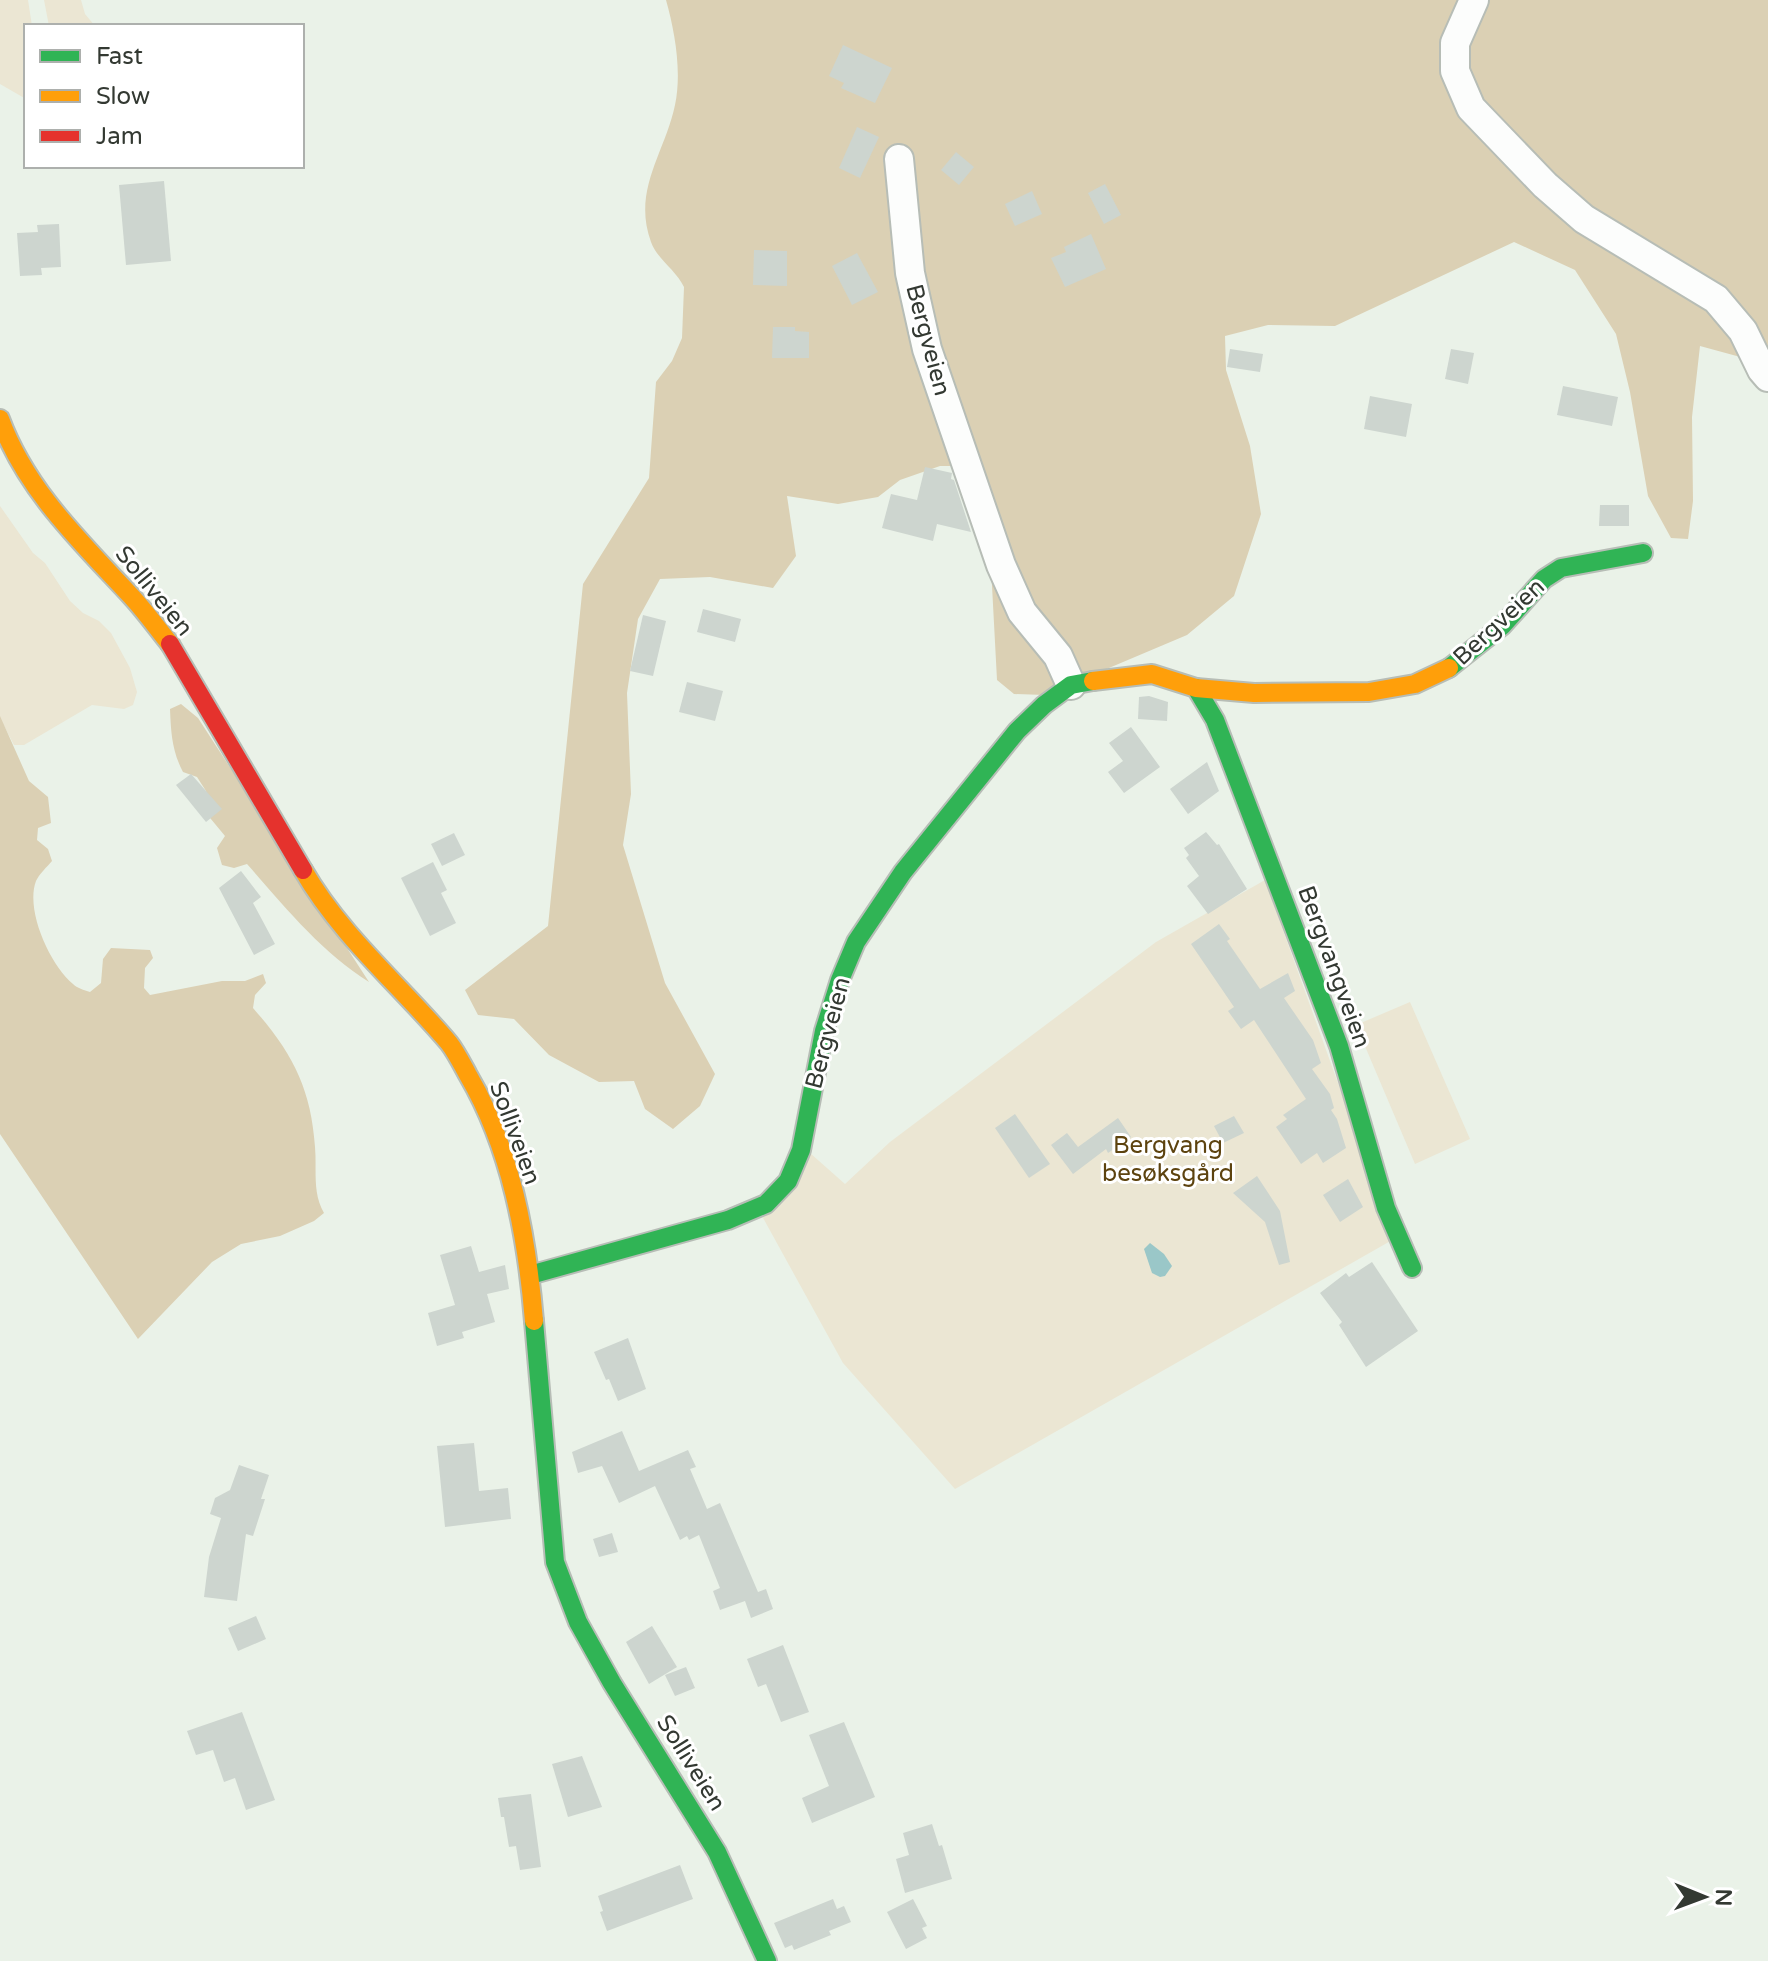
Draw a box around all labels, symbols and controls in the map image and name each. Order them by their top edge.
legend [24,24,304,168]
text: Fast [96,42,143,71]
text: Slow [96,82,150,111]
text: Jam [96,122,143,151]
street label: Bergveien [899,281,957,399]
street label: Solliveien [109,540,199,642]
street label: Bergveien [1447,572,1551,672]
street label: Bergvangveien [1291,882,1377,1052]
street label: Bergveien [799,974,857,1092]
street label: Solliveien [483,1077,547,1189]
park label: Bergvang besøksgård [1102,1131,1234,1188]
street label: Solliveien [650,1710,732,1816]
north arrow [1664,1857,1744,1937]
text: N [1710,1888,1736,1906]

